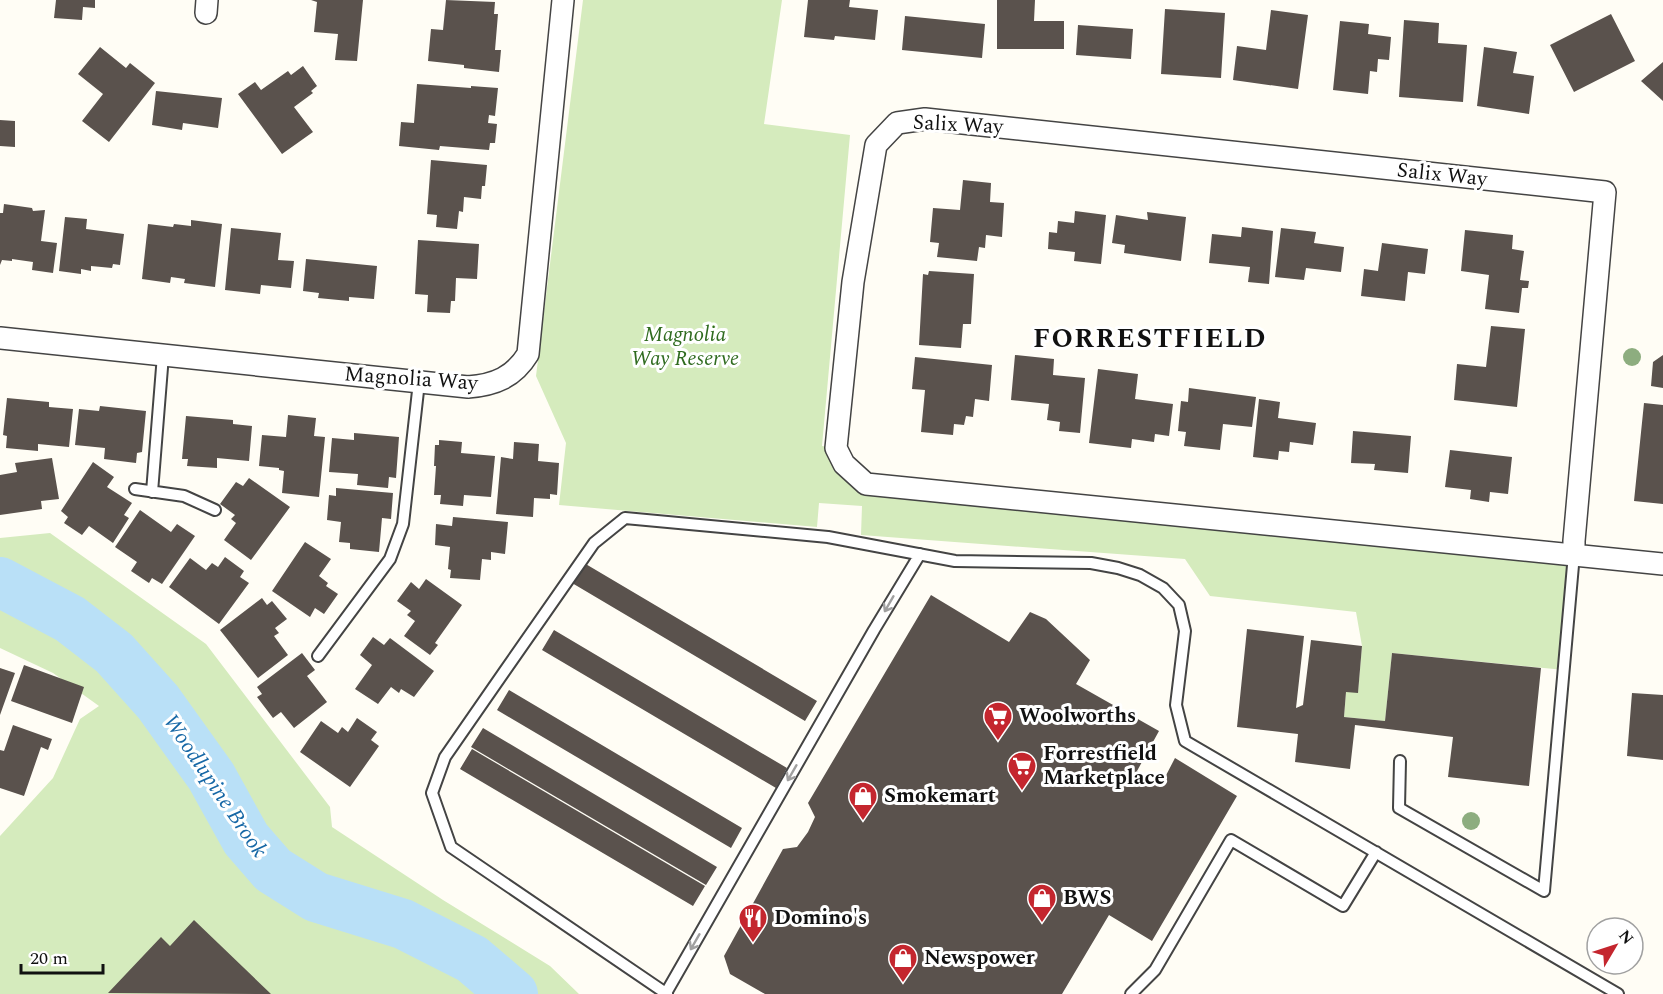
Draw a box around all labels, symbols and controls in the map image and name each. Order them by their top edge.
street label: Salix Way [912,107,1005,143]
street label: Salix Way [1395,154,1490,196]
district label: FORRESTFIELD [1033,318,1267,360]
park label: Magnolia Way Reserve [631,319,739,375]
street label: Magnolia Way [343,358,480,400]
one-way arrow [883,595,895,612]
supermarket icon: Woolworths [982,700,1014,742]
place label: Woolworths [1019,700,1136,732]
water label: Woodlupine Brook [154,707,276,865]
place label: Forrestfield Marketplace [1043,738,1165,794]
supermarket icon: Forrestfield Marketplace [1006,750,1038,792]
one-way arrow [785,764,797,781]
shop icon: Smokemart [847,780,879,822]
place label: Smokemart [884,780,996,812]
shop icon: BWS [1026,882,1058,924]
place label: BWS [1063,882,1112,914]
restaurant icon: Domino's [737,902,769,944]
place label: Domino's [774,902,867,934]
north arrow [1585,916,1645,976]
text: N [1612,925,1639,950]
one-way arrow [689,933,701,950]
scale bar [21,937,104,975]
shop icon: Newspower [887,942,919,984]
place label: Newspower [924,942,1035,974]
text: 20 m [30,945,68,972]

